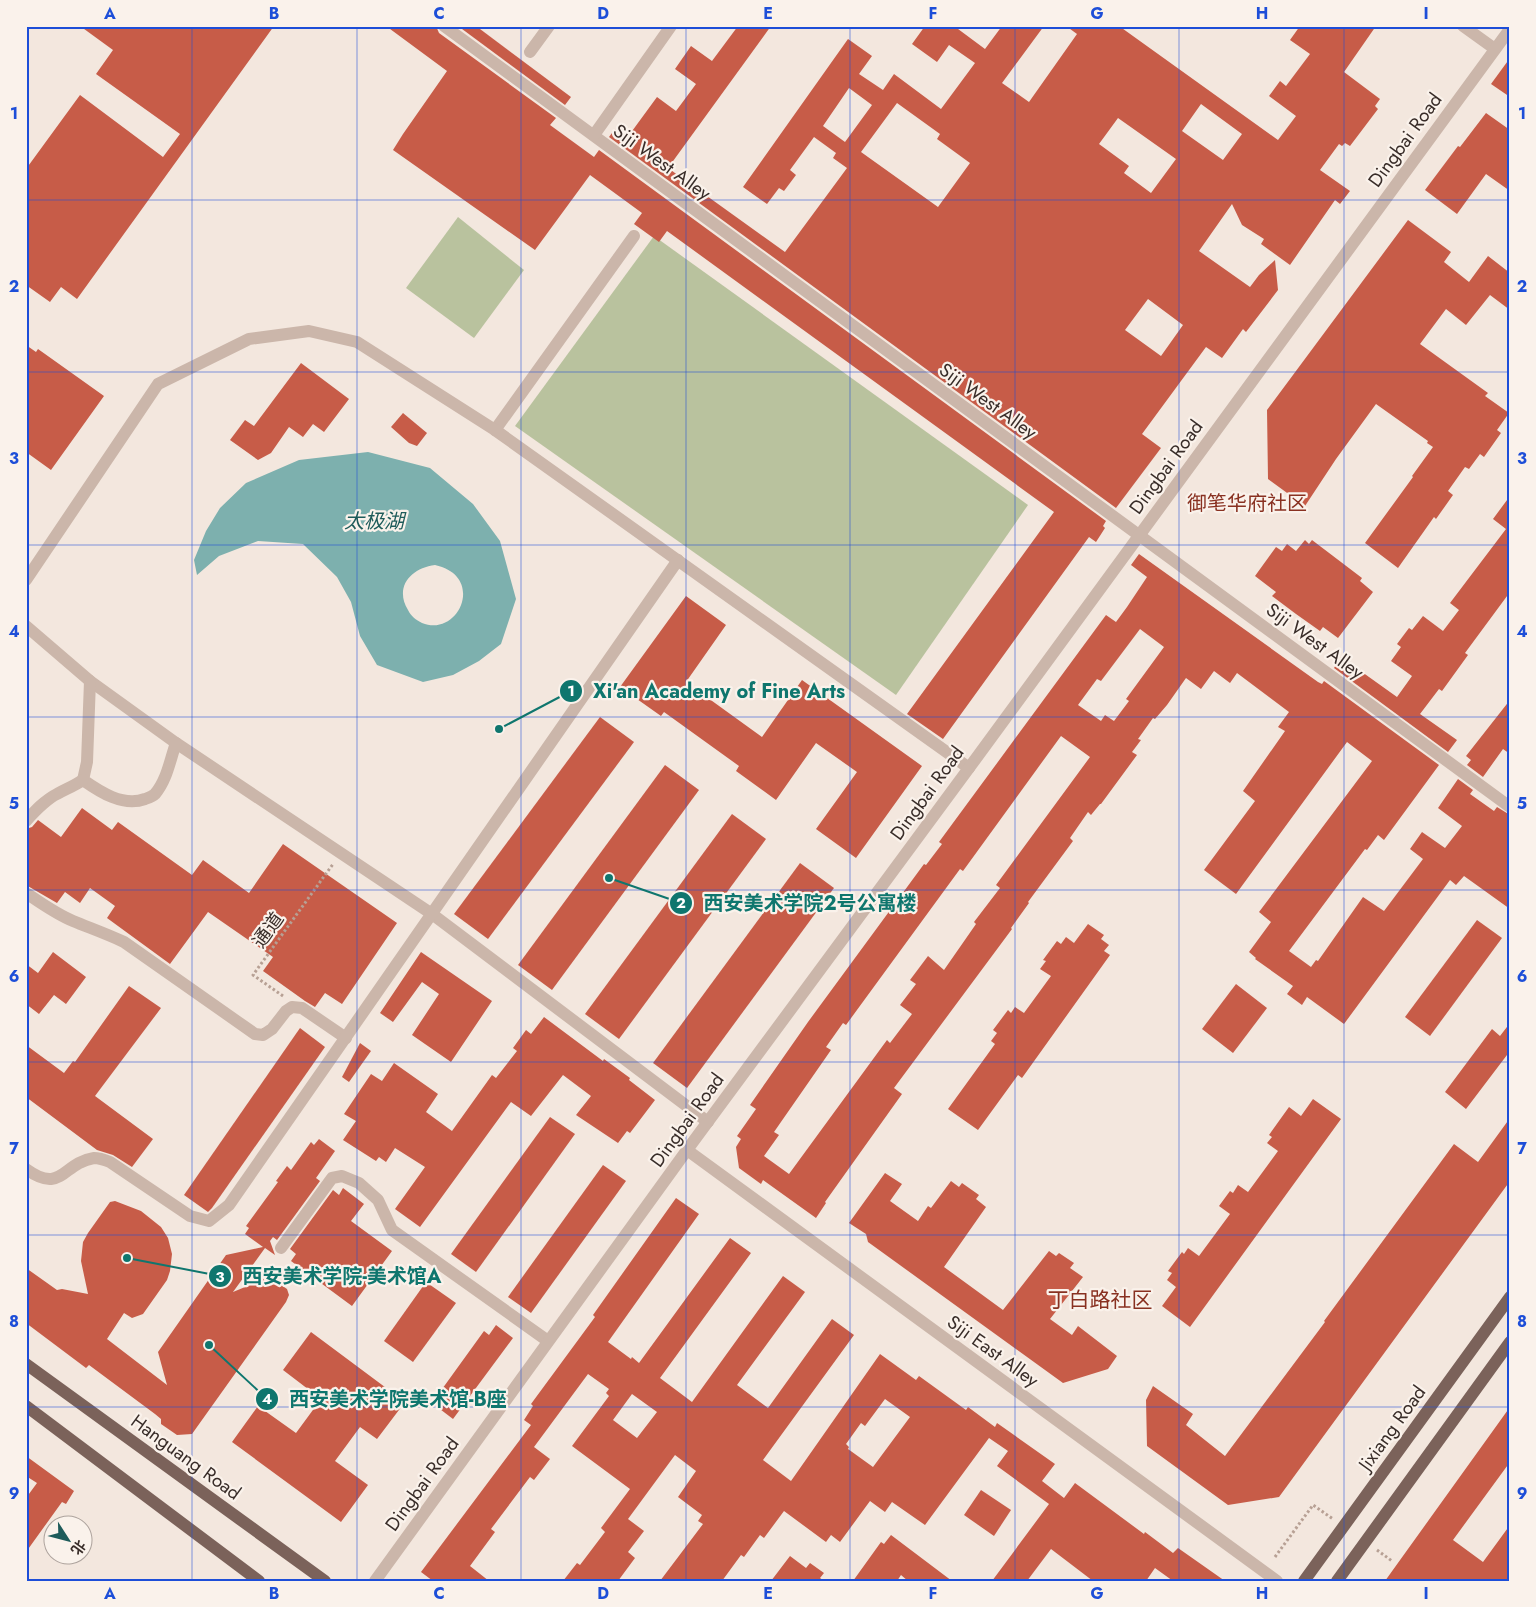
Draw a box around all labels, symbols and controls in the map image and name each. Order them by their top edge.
text: A [103,2,116,25]
text: B [269,2,279,25]
text: C [433,2,445,25]
text: D [597,2,609,25]
text: E [763,2,773,25]
text: F [929,2,937,25]
text: G [1090,2,1104,25]
text: H [1256,2,1268,25]
text: I [1423,2,1429,25]
street label: Dingbai Road [1362,87,1448,193]
text: 1 [10,102,18,125]
text: 1 [1518,102,1526,125]
street label: Siji West Alley [608,117,717,207]
text: 2 [9,275,19,298]
text: 2 [1517,275,1527,298]
street label: Siji West Alley [934,356,1043,446]
street label: Dingbai Road [1123,414,1209,520]
text: 3 [9,447,19,470]
text: 3 [1517,447,1527,470]
district label: 御笔华府社区 [1187,489,1307,518]
water label: 太极湖 [344,507,407,536]
street label: Siji West Alley [1261,596,1370,686]
text: 4 [8,620,20,643]
text: 4 [1516,620,1528,643]
callout: Xi'an Academy of Fine Arts [558,673,855,708]
text: Xi'an Academy of Fine Arts [593,677,845,706]
text: 1 [567,680,575,702]
street label: Dingbai Road [884,740,970,846]
text: 5 [9,792,19,815]
text: 5 [1517,792,1527,815]
callout: 西安美术学院2号公寓楼 [668,886,926,921]
text: 西安美术学院2号公寓楼 [703,889,917,918]
text: 2 [676,892,686,914]
street label: 通道 [246,907,290,953]
text: 6 [9,965,19,988]
text: 6 [1517,965,1527,988]
street label: Dingbai Road [644,1067,730,1173]
text: 7 [9,1137,19,1160]
text: 7 [1517,1137,1527,1160]
callout: 西安美术学院-美术馆A [207,1259,451,1294]
text: 西安美术学院-美术馆A [242,1262,442,1291]
text: 3 [215,1266,225,1288]
district label: 丁白路社区 [1048,1285,1153,1315]
street label: Siji East Alley [942,1309,1045,1394]
text: 8 [9,1310,19,1333]
text: 8 [1517,1310,1527,1333]
street label: Jixiang Road [1350,1380,1432,1478]
callout: 西安美术学院美术馆-B座 [254,1381,517,1416]
text: 西安美术学院美术馆-B座 [289,1385,507,1414]
text: 4 [262,1388,272,1410]
street label: Hanguang Road [125,1408,247,1506]
street label: Dingbai Road [379,1431,465,1537]
text: 9 [9,1482,19,1505]
text: 9 [1517,1482,1527,1505]
north arrow [42,1514,92,1564]
text: 北 [66,1536,91,1559]
text: A [103,1582,116,1605]
text: B [269,1582,279,1605]
text: C [433,1582,445,1605]
text: D [597,1582,609,1605]
text: E [763,1582,773,1605]
text: F [929,1582,937,1605]
text: G [1090,1582,1104,1605]
text: H [1256,1582,1268,1605]
text: I [1423,1582,1429,1605]

